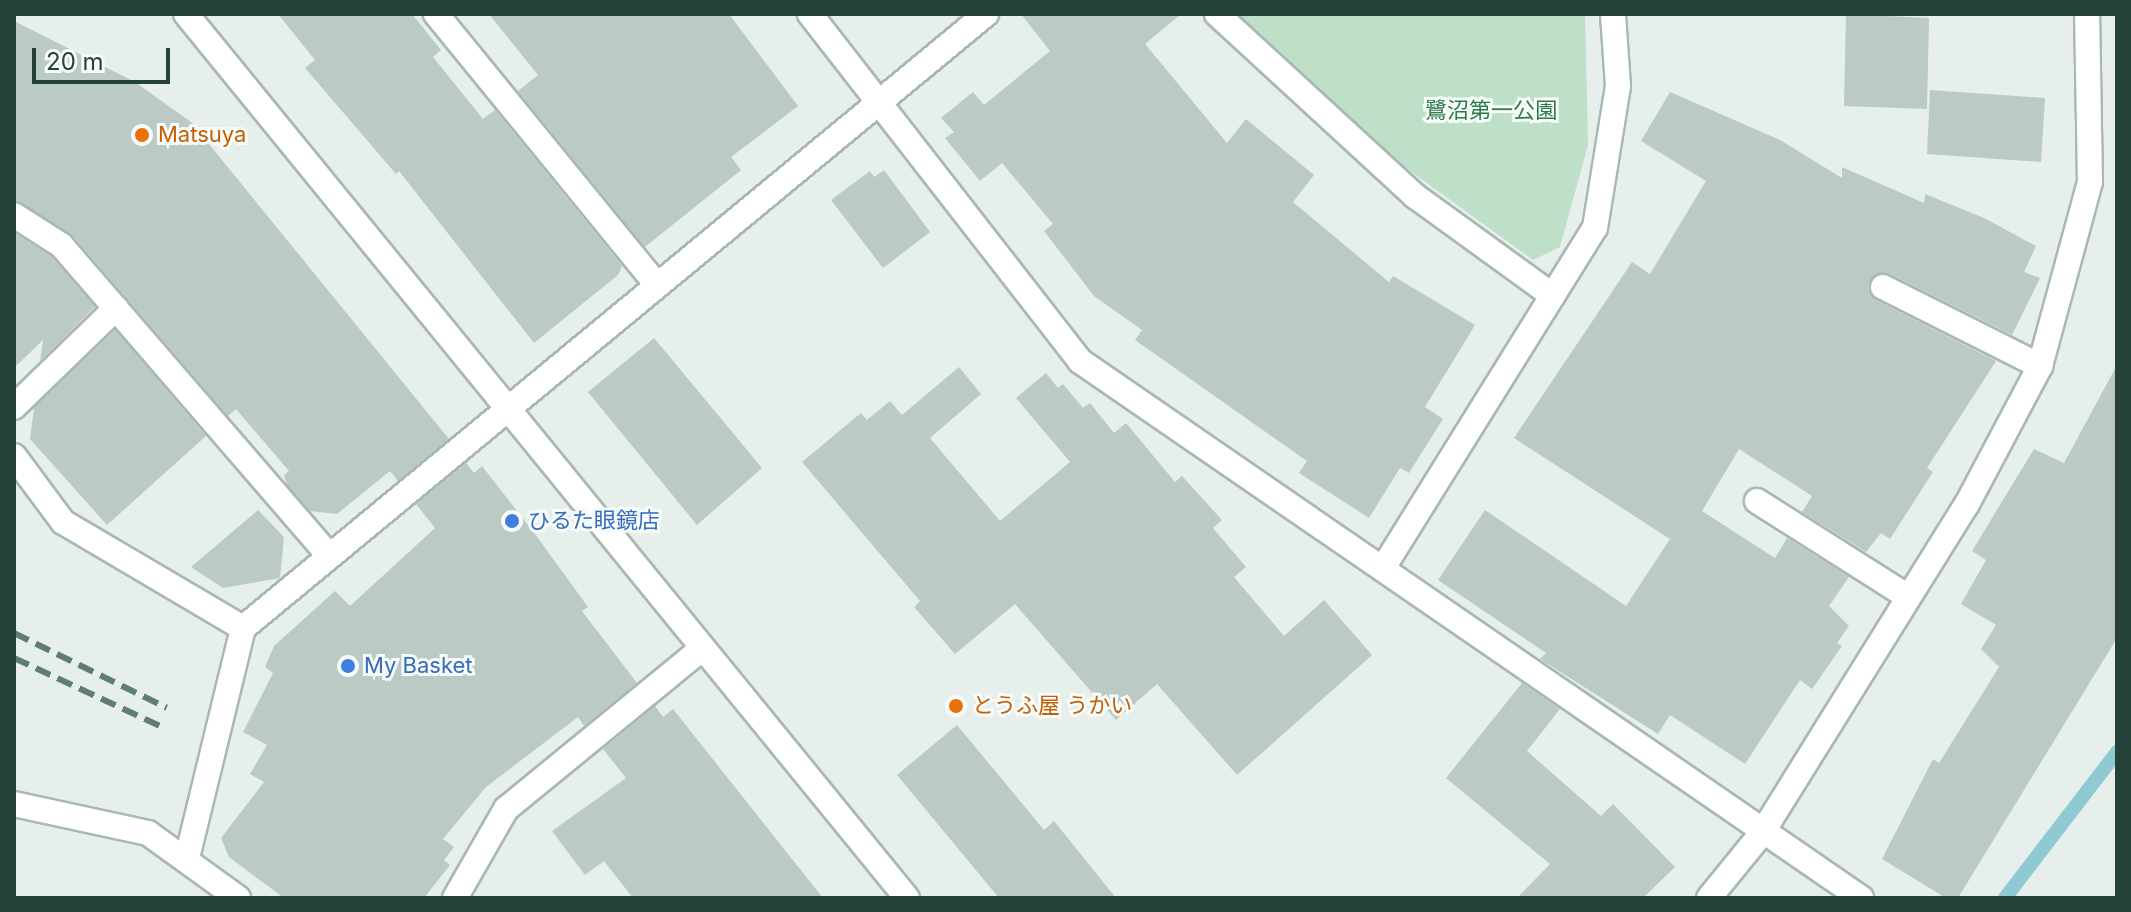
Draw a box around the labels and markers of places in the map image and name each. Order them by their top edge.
place label: Matsuya [158,122,246,148]
marker: Matsuya [133,126,151,144]
place label: ひるた眼鏡店 [528,508,660,534]
marker: ひるた眼鏡店 [503,512,521,530]
place label: My Basket [364,653,472,679]
marker: My Basket [339,657,357,675]
place label: とうふ屋 うかい [972,693,1132,719]
marker: とうふ屋 うかい [947,697,965,715]

